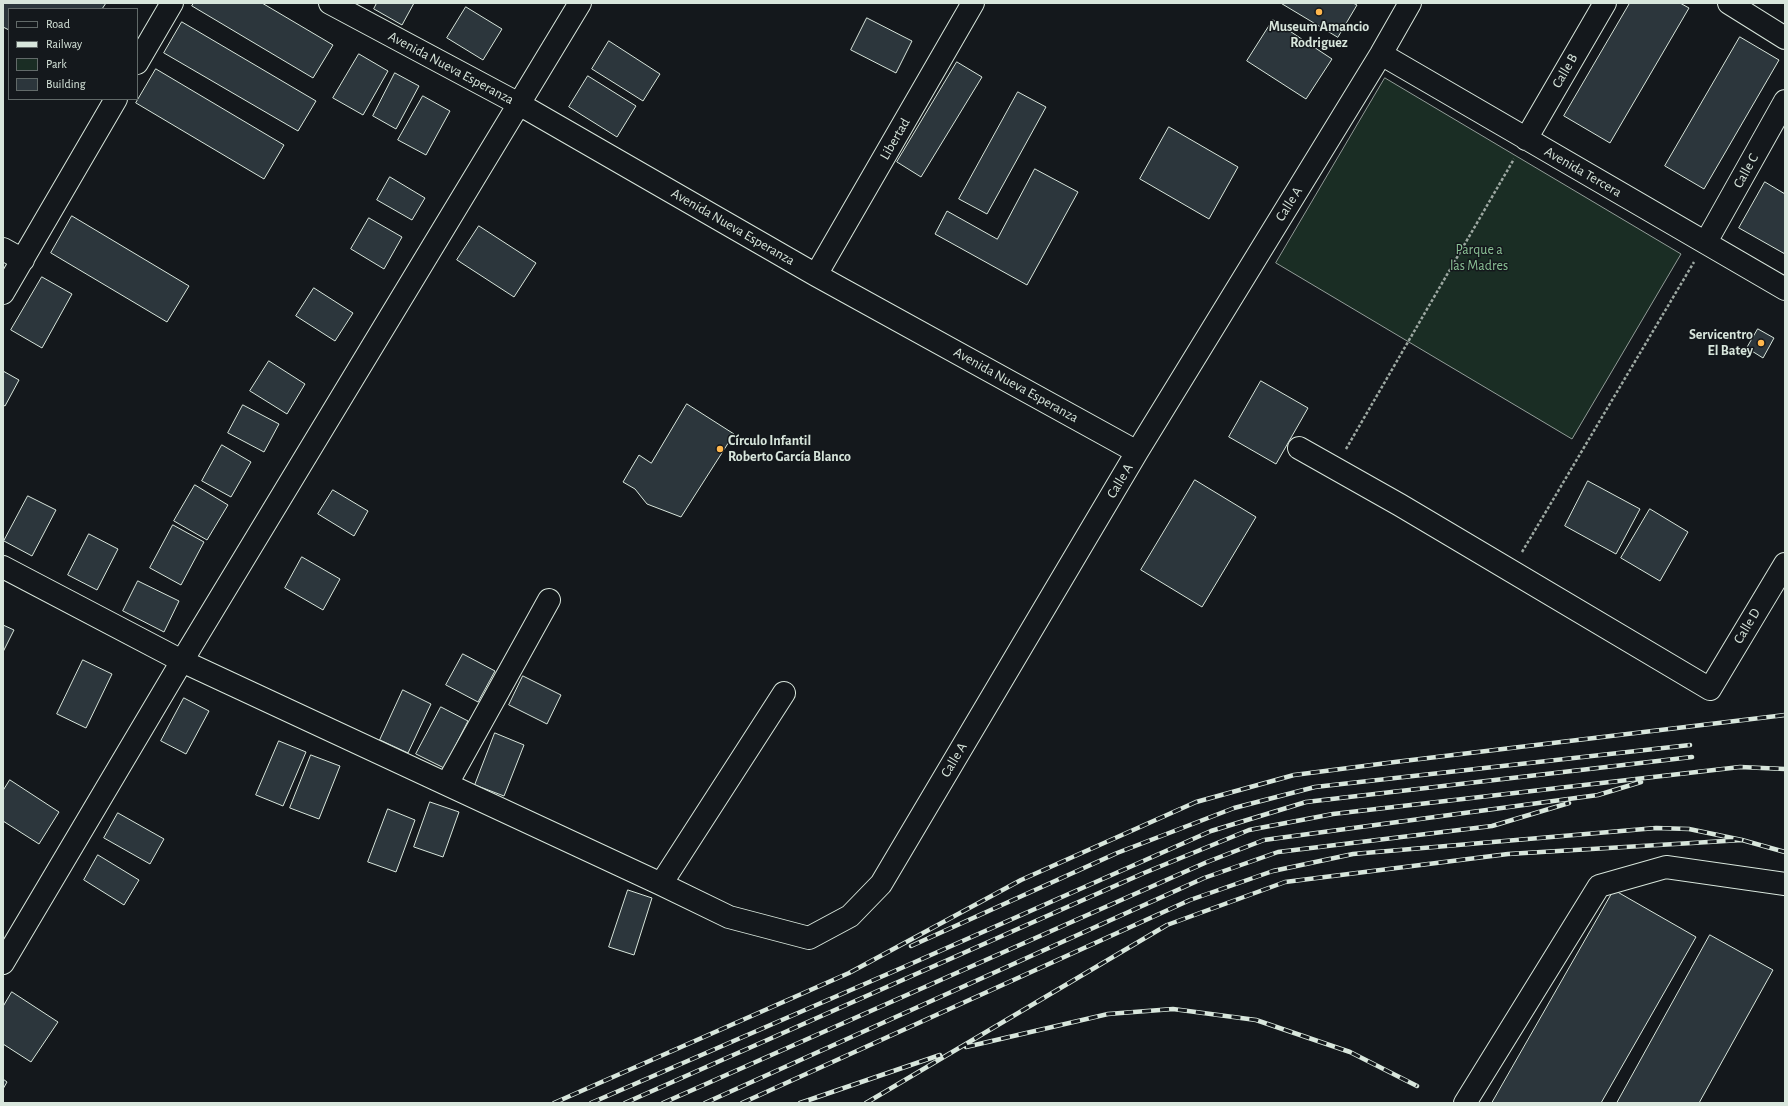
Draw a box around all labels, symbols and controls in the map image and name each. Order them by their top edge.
marker: Museum Amancio Rodriguez [1314,7,1324,17]
legend [8,8,138,100]
text: Road [46,18,70,30]
place label: Museum Amancio Rodriguez [1269,19,1369,52]
street label: Avenida Nueva Esperanza [385,28,517,108]
text: Railway [46,38,82,50]
street label: Calle B [1548,51,1582,91]
text: Park [46,58,67,70]
text: Building [46,78,86,90]
street label: Libertad [876,115,914,163]
street label: Avenida Tercera [1541,143,1625,201]
street label: Calle C [1730,151,1762,191]
street label: Calle A [1272,184,1306,224]
street label: Avenida Nueva Esperanza [668,185,798,269]
park label: Parque a las Madres [1450,242,1508,274]
place label: Servicentro El Batey [1689,327,1753,360]
marker: Servicentro El Batey [1756,338,1766,348]
street label: Avenida Nueva Esperanza [951,344,1081,426]
place label: Círculo Infantil Roberto García Blanco [728,433,851,466]
marker: Círculo Infantil Roberto García Blanco [715,444,725,454]
street label: Calle A [1103,461,1137,501]
street label: Calle D [1730,605,1764,647]
street label: Calle A [937,740,971,780]

